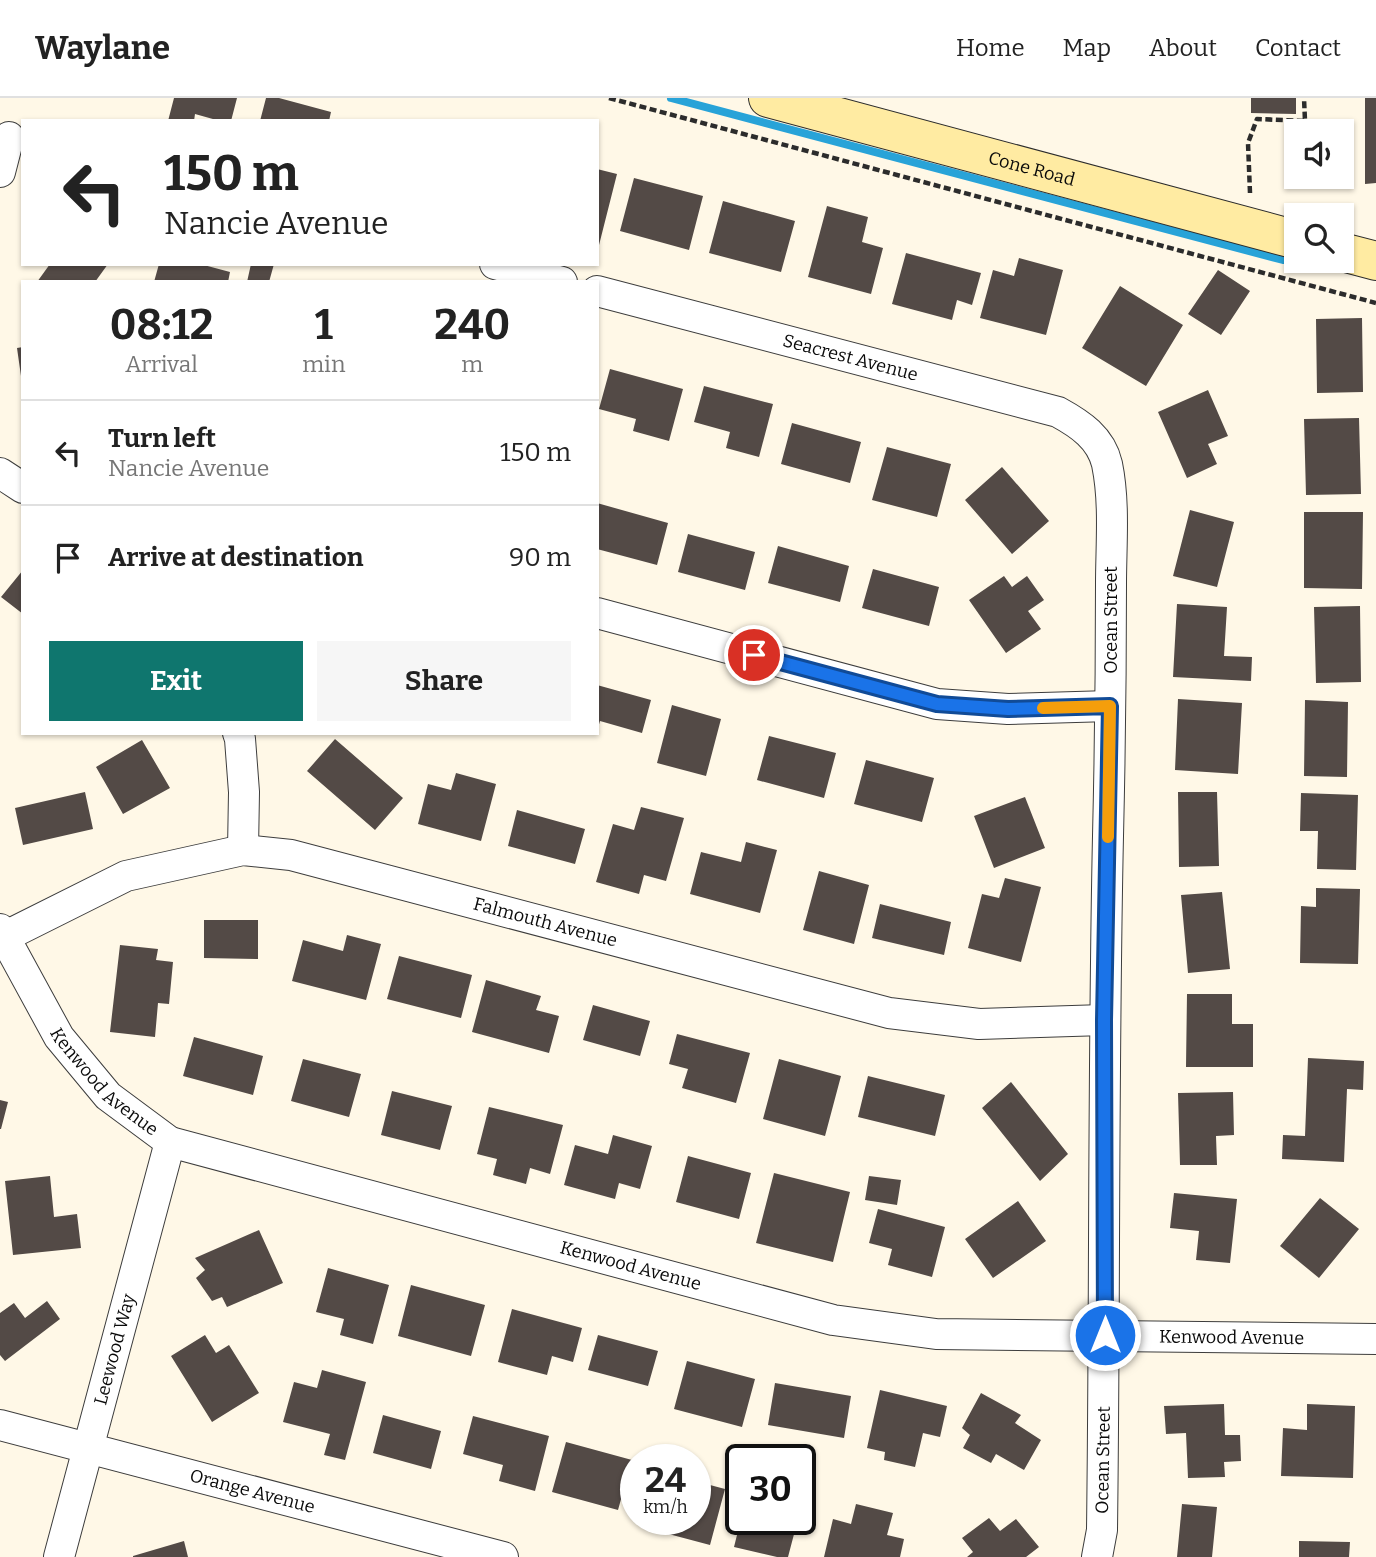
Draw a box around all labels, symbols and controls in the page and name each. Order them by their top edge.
text: Waylane [35,28,170,68]
text: Home [956,34,1025,62]
text: Map [1063,34,1111,62]
text: About [1149,34,1217,62]
text: Contact [1255,34,1341,62]
map controls [1284,119,1354,273]
button: sound [1284,119,1354,189]
text: 150 m [164,144,299,203]
icon: left [49,147,140,238]
street label: Cone Road [986,147,1078,191]
button: search [1284,203,1354,273]
text: Nancie Avenue [164,204,389,242]
text: 08:12 [110,300,213,350]
text: 1 [315,300,333,350]
text: 240 [434,300,510,350]
street label: Seacrest Avenue [780,329,920,386]
text: Arrival [125,350,198,378]
text: min [302,350,345,378]
text: m [461,350,483,378]
text: Turn left [108,423,216,454]
icon: left [49,434,87,472]
text: 150 m [500,437,571,468]
text: Nancie Avenue [108,454,269,482]
icon: arrive [49,539,87,577]
text: Arrive at destination [108,542,363,573]
text: 90 m [509,542,571,573]
street label: Ocean Street [1100,566,1122,674]
pin [724,625,784,685]
icon: arrive [735,636,773,674]
button: Exit [49,641,303,721]
button: Share [317,641,571,721]
street label: Falmouth Avenue [471,893,620,952]
street label: Kenwood Avenue [45,1024,163,1141]
street label: Kenwood Avenue [558,1236,704,1295]
street label: Leewood Way [89,1291,140,1407]
position arrow [1068,1298,1142,1372]
street label: Kenwood Avenue [1159,1326,1304,1349]
street label: Ocean Street [1091,1405,1115,1514]
speed limit sign: 30 [725,1444,816,1535]
text: 24 [645,1459,686,1501]
street label: Orange Avenue [188,1464,317,1518]
text: km/h [643,1496,688,1518]

